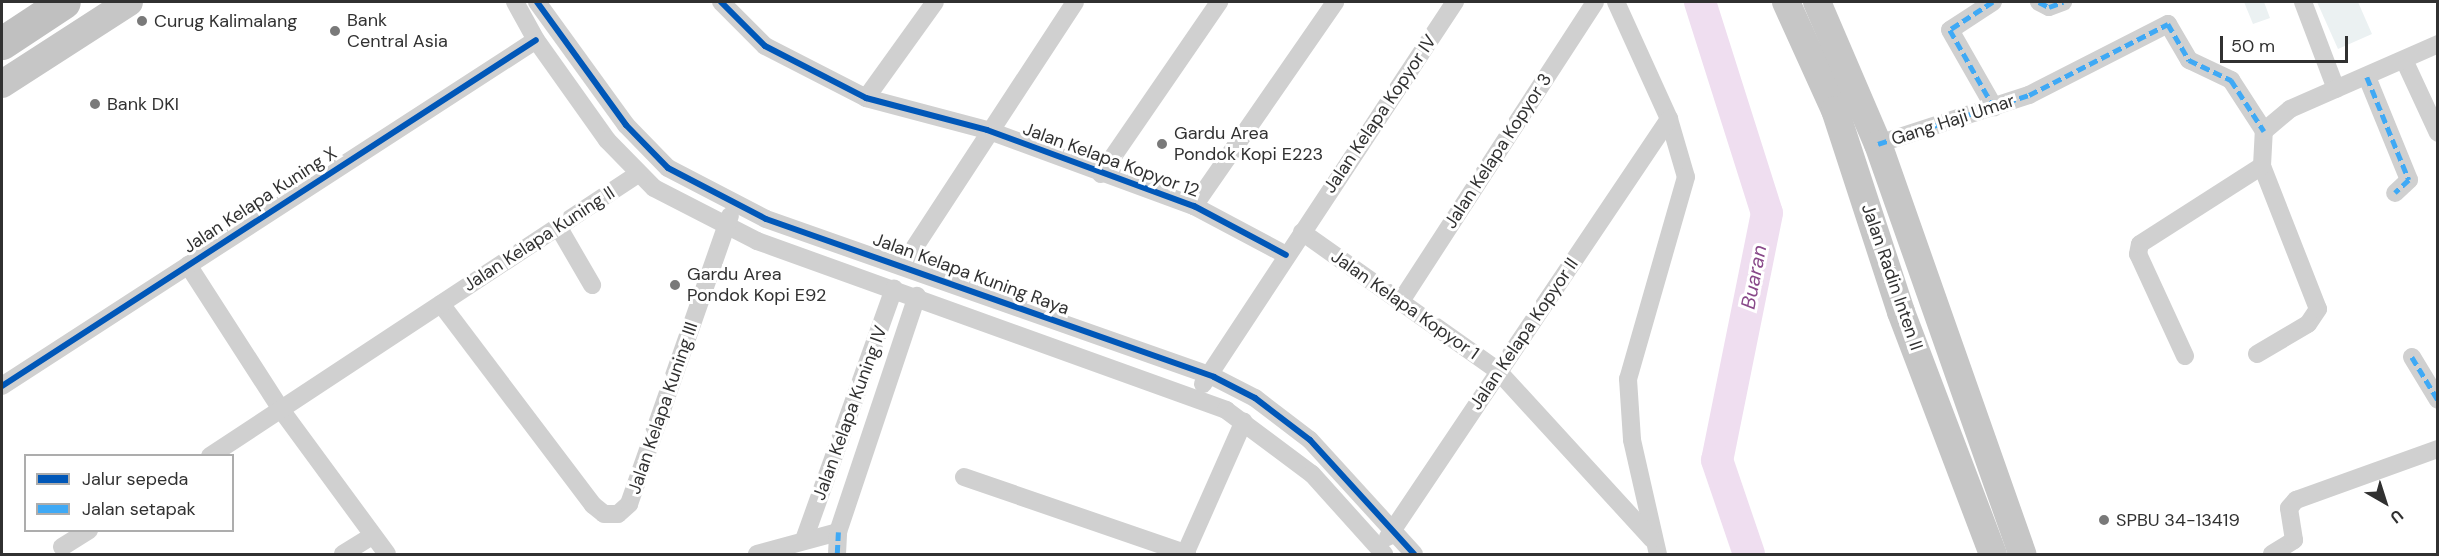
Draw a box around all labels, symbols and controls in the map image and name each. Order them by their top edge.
place label: Curug Kalimalang [154,10,297,32]
place label: Bank Central Asia [347,10,448,52]
marker: Curug Kalimalang [135,14,149,28]
marker: Bank Central Asia [328,24,342,38]
scale bar [2223,24,2350,62]
street label: Jalan Kelapa Kopyor IV [1319,31,1441,197]
text: 50 m [2231,34,2275,58]
street label: Jalan Kelapa Kopyor 3 [1440,69,1556,233]
street label: Gang Haji Umar [1889,90,2017,150]
place label: Bank DKI [107,93,179,115]
marker: Bank DKI [88,97,102,111]
street label: Jalan Kelapa Kopyor 12 [1020,118,1202,202]
place label: Gardu Area Pondok Kopi E223 [1174,123,1323,166]
marker: Gardu Area Pondok Kopi E223 [1155,137,1169,151]
street label: Jalan Kelapa Kuning X [179,142,341,258]
street label: Jalan Kelapa Kuning II [459,182,619,296]
street label: Jalan Radin Inten II [1857,201,1927,353]
street label: Jalan Kelapa Kuning Raya [870,228,1072,320]
water label: Buaran [1736,243,1772,311]
street label: Jalan Kelapa Kopyor 1 [1327,246,1483,364]
street label: Jalan Kelapa Kopyor II [1465,254,1583,414]
place label: Gardu Area Pondok Kopi E92 [687,264,826,306]
marker: Gardu Area Pondok Kopi E92 [668,278,682,292]
street label: Jalan Kelapa Kuning III [623,319,703,497]
street label: Jalan Kelapa Kuning IV [808,323,892,503]
legend [24,454,234,532]
text: Jalur sepeda [82,467,188,491]
north arrow [2355,472,2415,532]
text: Jalan setapak [82,497,196,521]
text: U [2386,505,2408,528]
place label: SPBU 34-13419 [2116,509,2240,531]
marker: SPBU 34-13419 [2097,513,2111,527]

